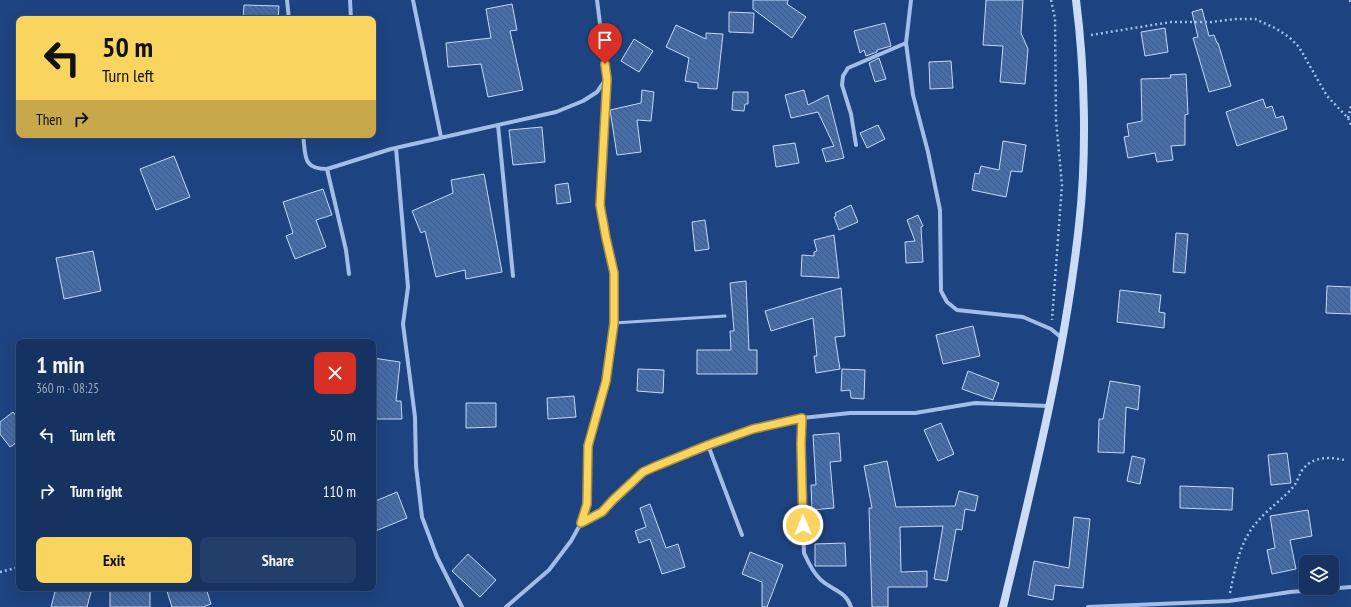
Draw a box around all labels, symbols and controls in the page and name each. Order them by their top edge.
pin [588,23,622,64]
text: 50 m [102,28,153,65]
icon: arrive [594,29,616,51]
icon: left [36,32,88,84]
text: Turn left [102,64,154,87]
icon: right [70,108,92,130]
text: Then [36,110,62,129]
text: 1 min [36,349,84,380]
button: close [314,352,356,394]
text: 360 m · 08:25 [36,380,99,397]
icon: left [36,424,58,446]
text: Turn left [70,426,115,445]
text: 50 m [330,426,356,445]
icon: right [36,480,58,502]
text: Turn right [70,482,122,501]
text: 110 m [323,482,356,501]
position arrow [782,504,824,546]
button: Exit [36,537,192,583]
button: Share [200,537,356,583]
map controls [1299,555,1339,595]
button: layers [1299,555,1339,595]

